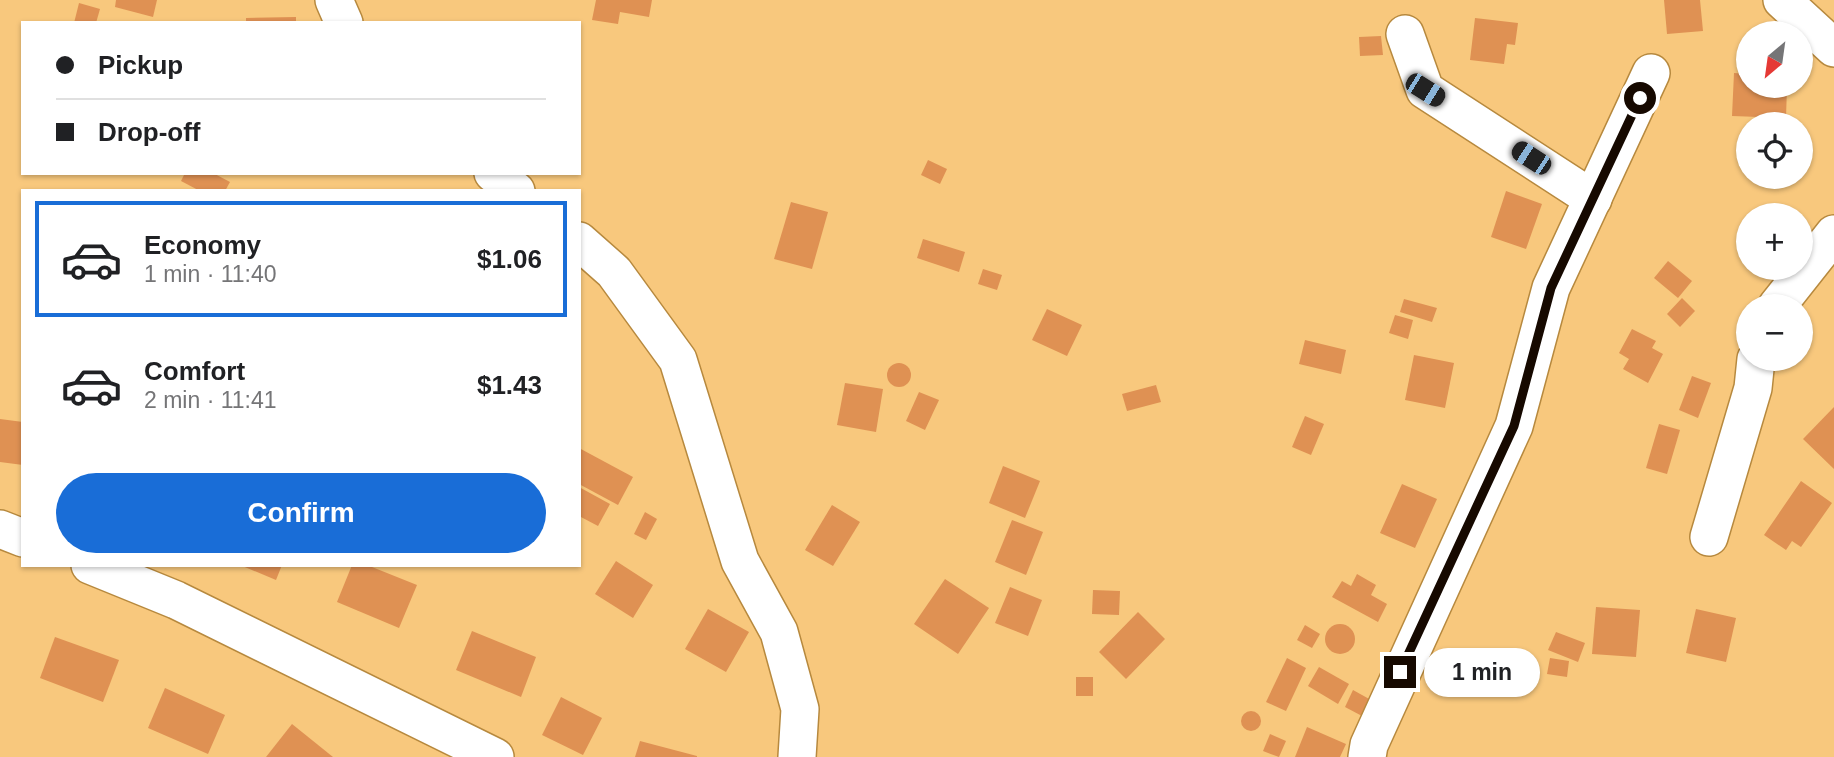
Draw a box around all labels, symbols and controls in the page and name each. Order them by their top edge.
north arrow [1736,21,1813,98]
map controls [1736,21,1813,371]
text: Pickup [98,50,183,80]
car [1402,70,1449,110]
route start [1624,82,1656,114]
button: locate [1736,112,1813,189]
text: Drop-off [98,117,201,147]
car [1508,138,1555,178]
button: + [1736,203,1813,280]
icon: car [60,228,123,291]
text: Economy [144,230,261,260]
text: $1.06 [477,244,542,274]
text: 1 min · 11:40 [144,261,277,287]
button: − [1736,294,1813,371]
icon: car [60,354,123,417]
text: Comfort [144,356,245,386]
text: $1.43 [477,370,542,400]
text: 2 min · 11:41 [144,387,277,413]
button: Confirm [56,473,546,553]
callout: 1 min [1424,648,1540,696]
route end [1384,656,1416,688]
text: 1 min [1452,659,1512,685]

